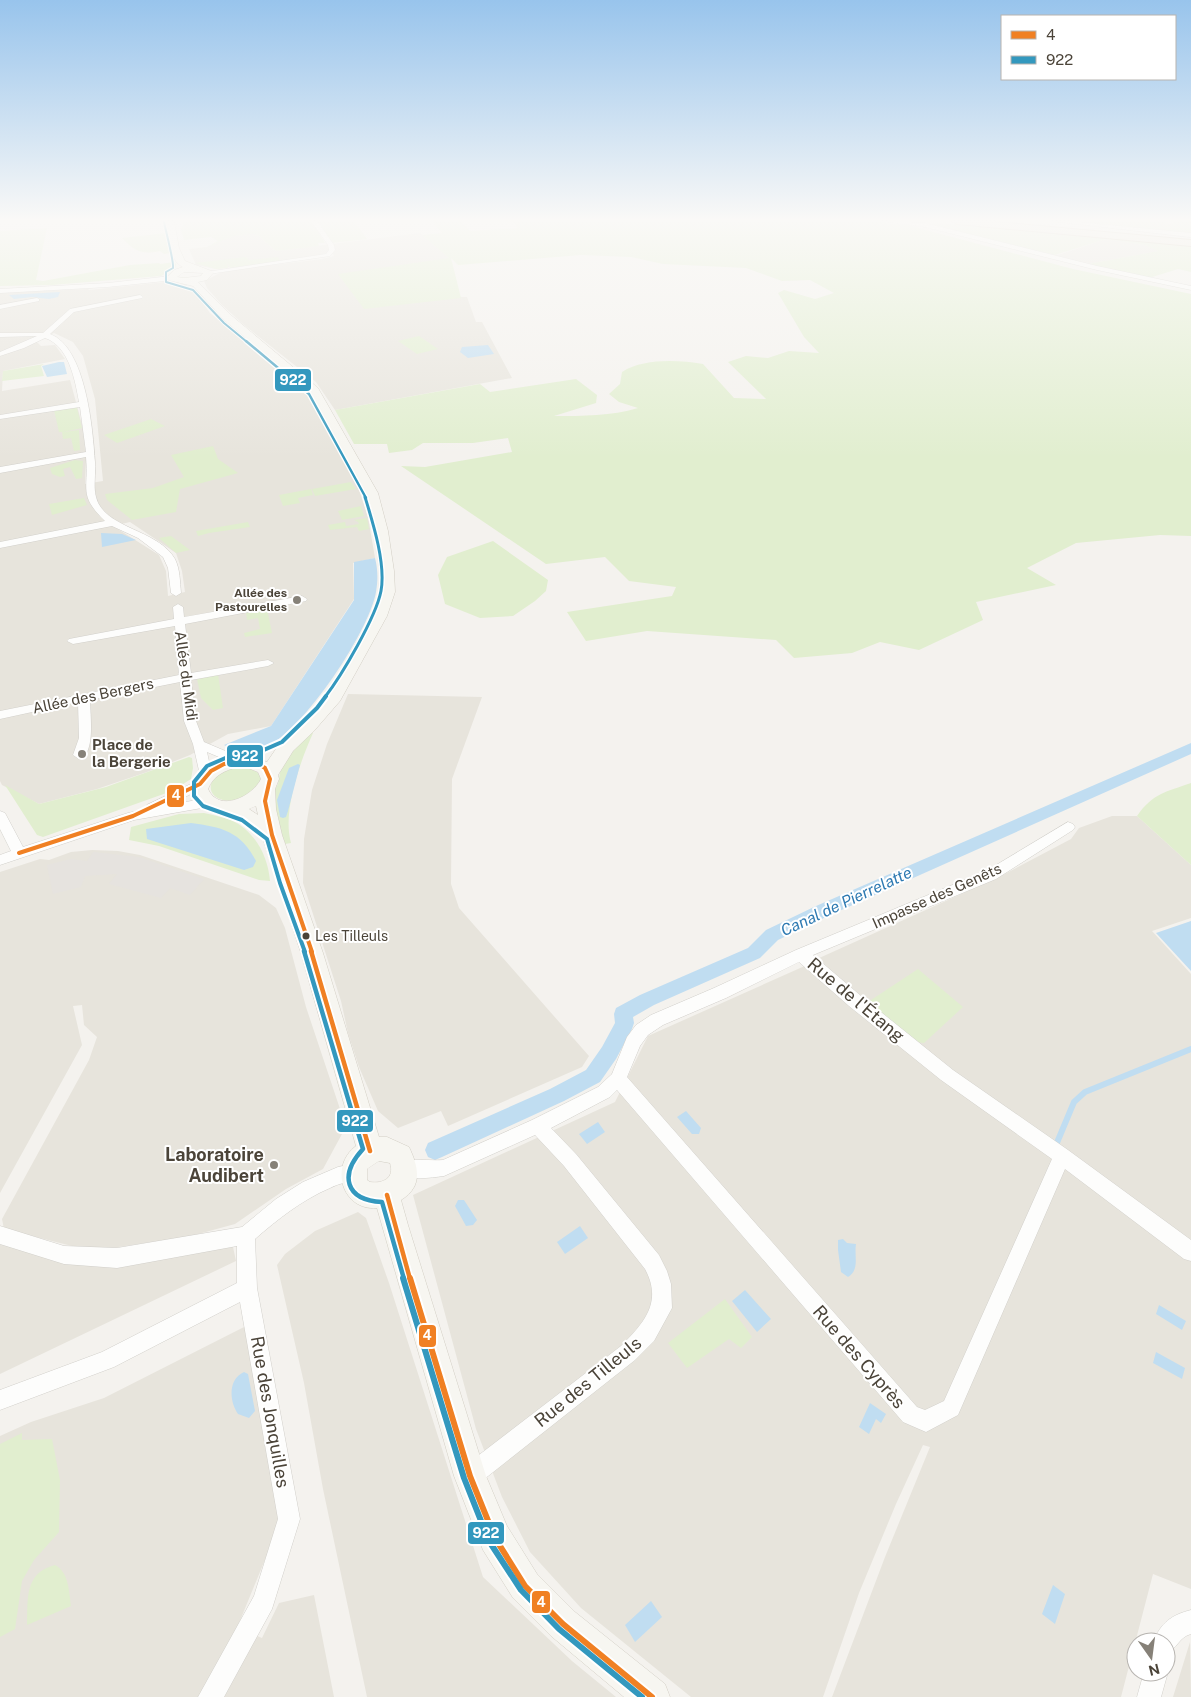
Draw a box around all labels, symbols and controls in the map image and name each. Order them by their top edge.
legend [1001,15,1176,80]
text: 4 [1046,26,1055,43]
text: 922 [1046,51,1073,68]
line badge: 922 [274,368,312,392]
text: 922 [279,372,307,388]
place label: Allée des Pastourelles [215,586,287,614]
marker: Allée des Pastourelles [291,594,303,606]
street label: Allée du Midi [172,630,201,722]
street label: Allée des Bergers [31,674,155,717]
place label: Place de la Bergerie [92,736,171,770]
line badge: 922 [226,744,264,768]
marker: Place de la Bergerie [76,748,88,760]
text: 922 [231,748,259,764]
line badge: 4 [166,784,185,808]
text: 4 [171,787,181,803]
street label: Impasse des Genêts [870,859,1004,932]
water label: Canal de Pierrelatte [778,863,915,940]
place label: Les Tilleuls [315,928,388,944]
marker: Les Tilleuls [301,931,311,941]
street label: Rue de l'Étang [804,952,910,1046]
line badge: 922 [336,1109,374,1133]
text: 922 [341,1113,369,1129]
place label: Laboratoire Audibert [165,1144,264,1186]
marker: Laboratoire Audibert [268,1159,280,1171]
street label: Rue des Cyprès [809,1301,910,1413]
line badge: 4 [418,1324,437,1348]
text: 4 [422,1327,432,1343]
street label: Rue des Tilleuls [530,1332,645,1431]
street label: Rue des Jonquilles [247,1334,294,1489]
line badge: 922 [467,1521,505,1545]
text: 922 [472,1525,500,1541]
line badge: 4 [531,1590,551,1614]
text: 4 [536,1594,546,1610]
north arrow [1126,1632,1176,1682]
text: N [1147,1661,1161,1679]

